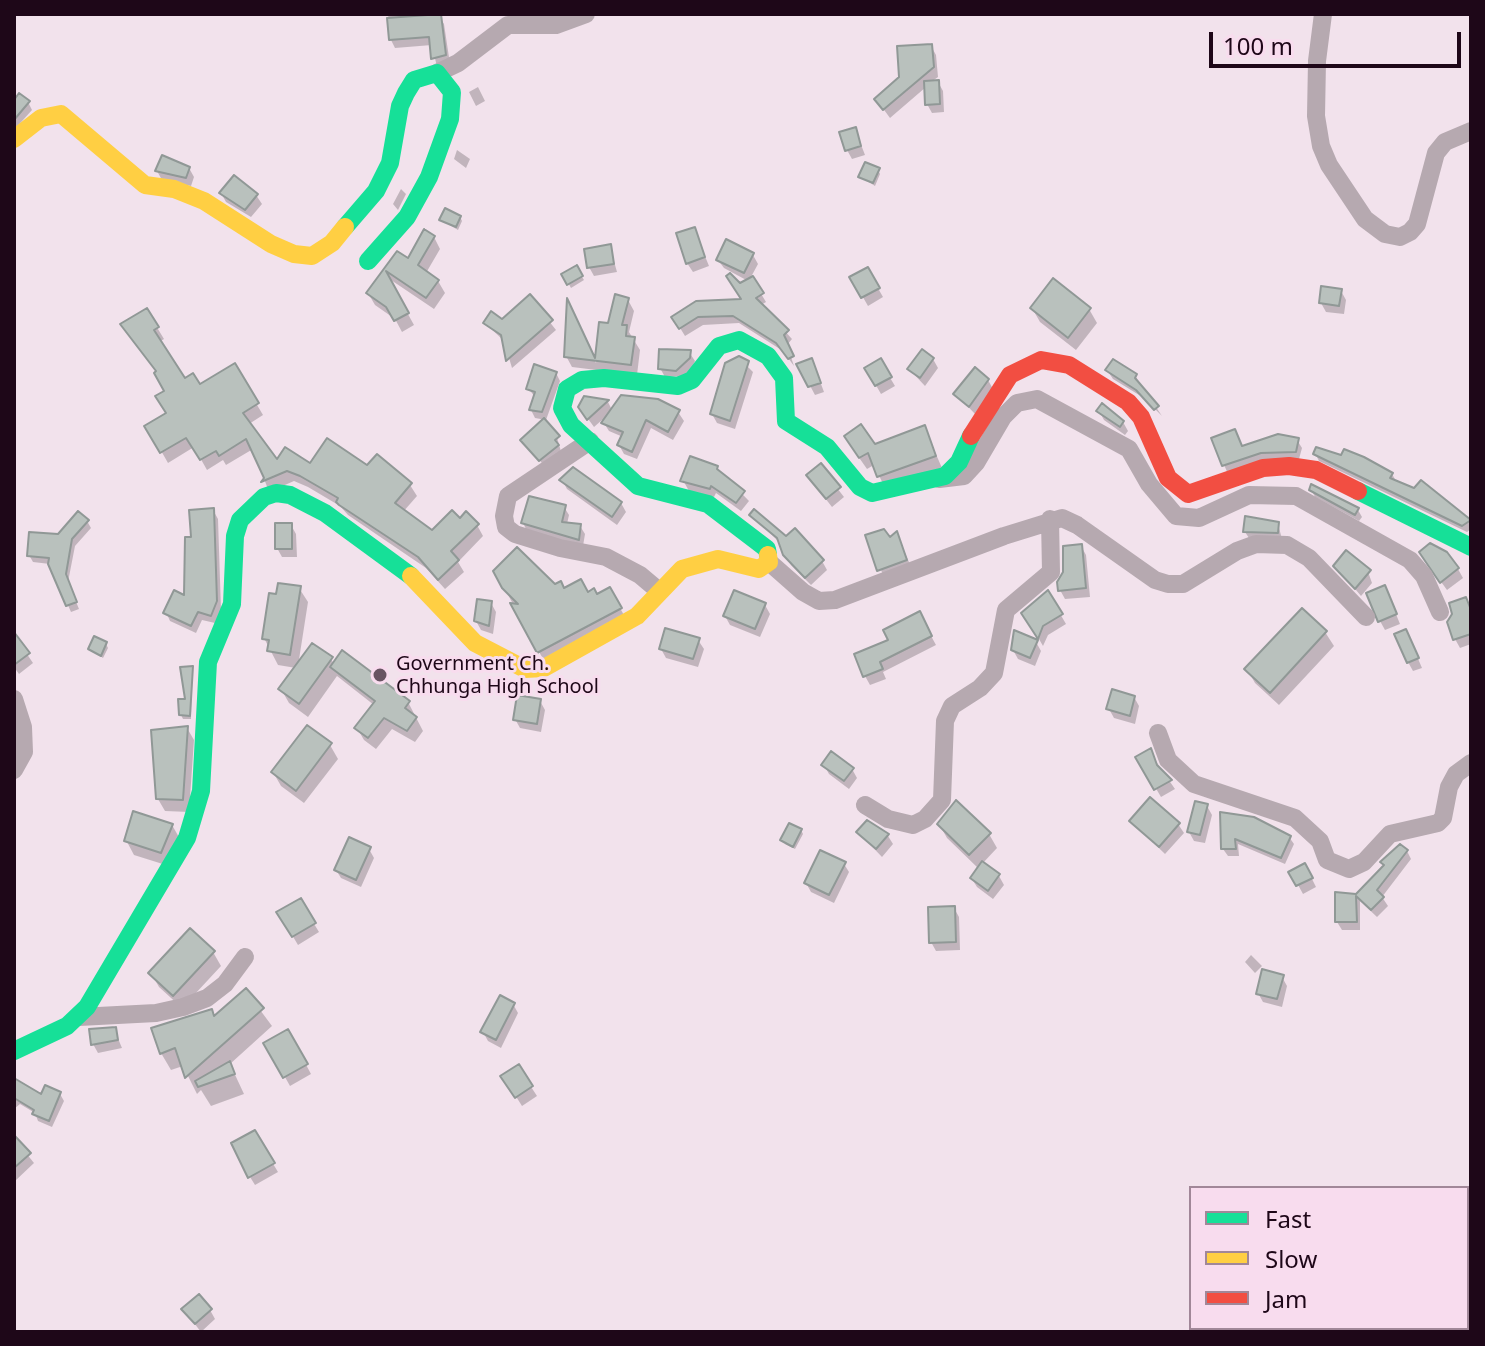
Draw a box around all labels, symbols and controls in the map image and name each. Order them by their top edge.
scale bar [1213,16,1465,66]
text: 100 m [1223,29,1293,62]
place label: Government Ch. Chhunga High School [396,652,599,699]
marker: Government Ch. Chhunga High School [371,666,389,684]
legend [1189,1186,1469,1330]
text: Fast [1265,1202,1311,1235]
text: Slow [1265,1242,1317,1275]
text: Jam [1265,1282,1307,1315]

